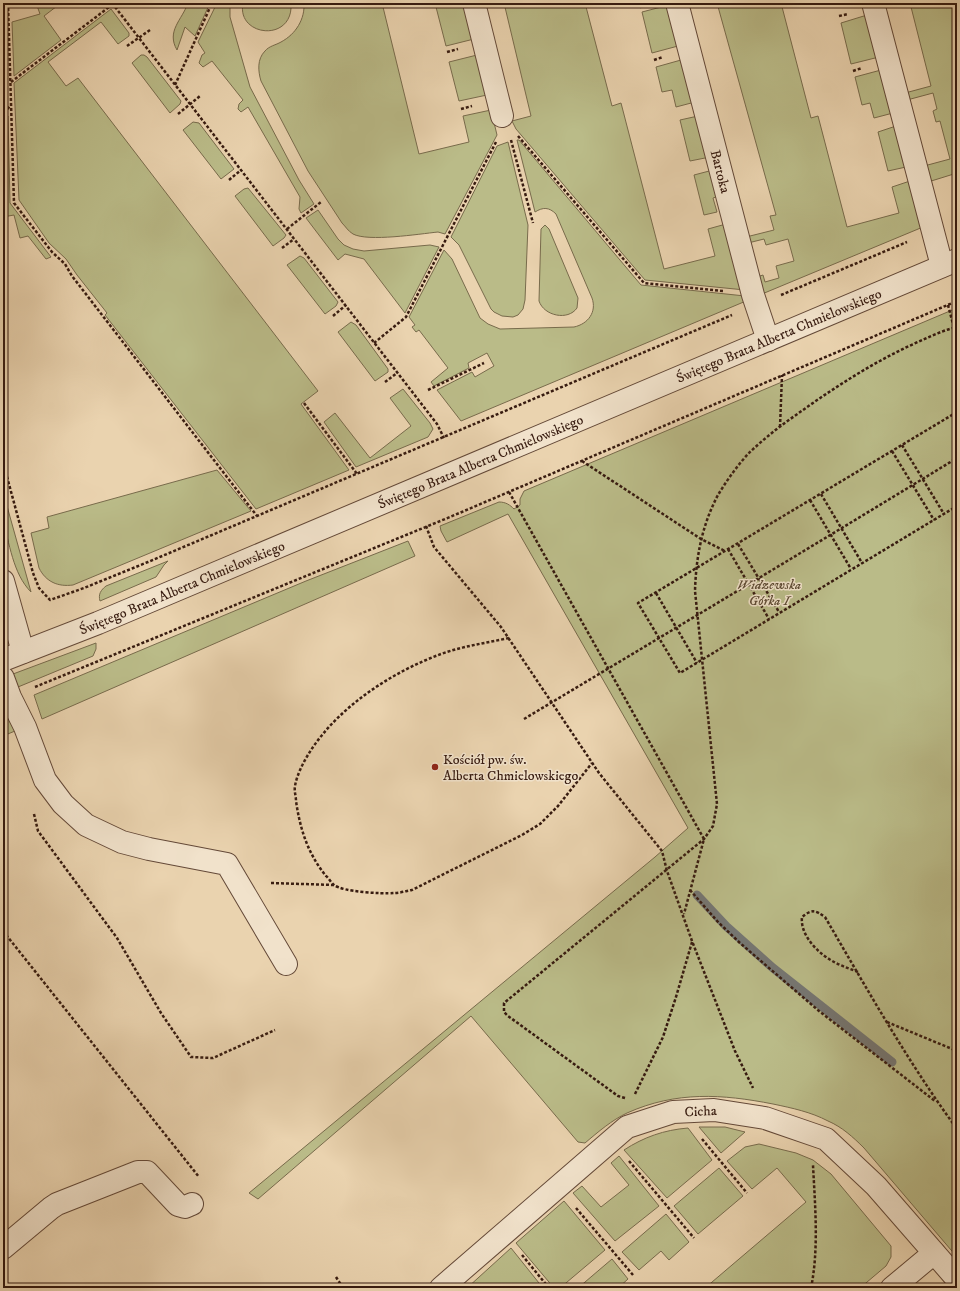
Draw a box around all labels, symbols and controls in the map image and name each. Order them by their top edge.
street label: Bartoka [706,148,734,195]
street label: Świętego Brata Alberta Chmielowskiego [674,285,885,388]
street label: Świętego Brata Alberta Chmielowskiego [375,411,586,514]
street label: Świętego Brata Alberta Chmielowskiego [77,537,288,639]
park label: Widzewska Górka I [737,576,801,610]
place label: Kościół pw. św. Alberta Chmielowskiego [443,751,578,785]
marker: Kościół pw. św. Alberta Chmielowskiego [430,762,440,772]
street label: Cicha [684,1102,717,1121]

